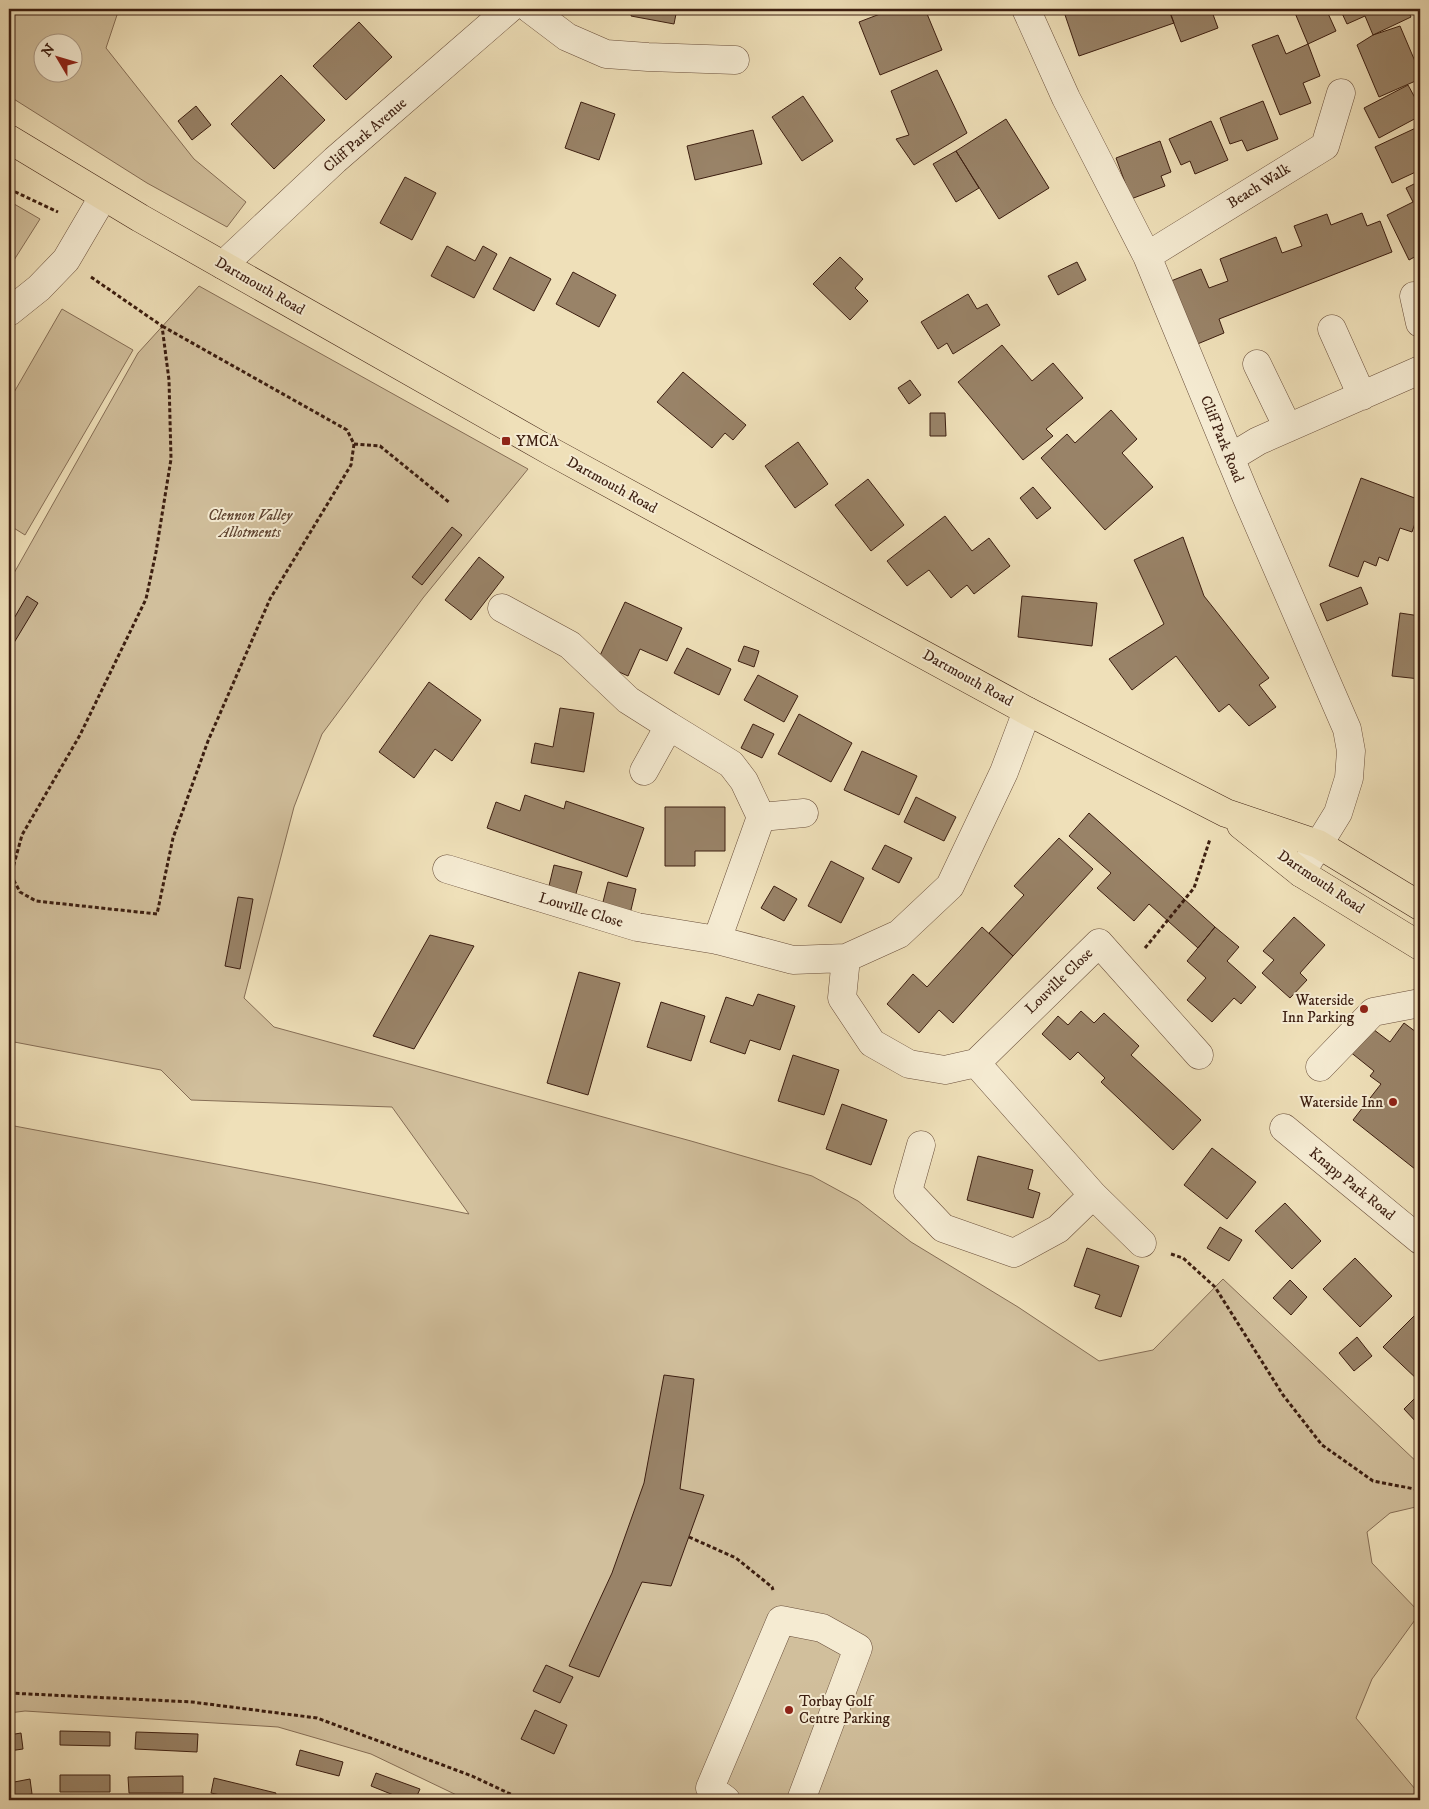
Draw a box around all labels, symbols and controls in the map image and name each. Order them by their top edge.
north arrow [32,32,82,82]
text: N [38,40,59,61]
street label: Cliff Park Avenue [319,94,411,176]
street label: Beach Walk [1224,159,1295,213]
street label: Dartmouth Road [212,253,309,320]
street label: Cliff Park Road [1196,393,1248,486]
place label: YMCA [516,432,559,451]
marker: YMCA [500,435,512,447]
street label: Dartmouth Road [563,452,661,518]
park label: Clennon Valley Allotments [208,506,293,542]
street label: Dartmouth Road [919,645,1017,711]
street label: Dartmouth Road [1274,846,1368,918]
street label: Louville Close [537,888,625,932]
street label: Louville Close [1021,944,1097,1018]
place label: Waterside Inn Parking [1282,991,1355,1027]
marker: Waterside Inn Parking [1358,1003,1370,1015]
place label: Waterside Inn [1299,1093,1383,1112]
marker: Waterside Inn [1387,1096,1399,1108]
street label: Knapp Park Road [1305,1143,1399,1225]
place label: Torbay Golf Centre Parking [799,1692,890,1728]
marker: Torbay Golf Centre Parking [783,1704,795,1716]

